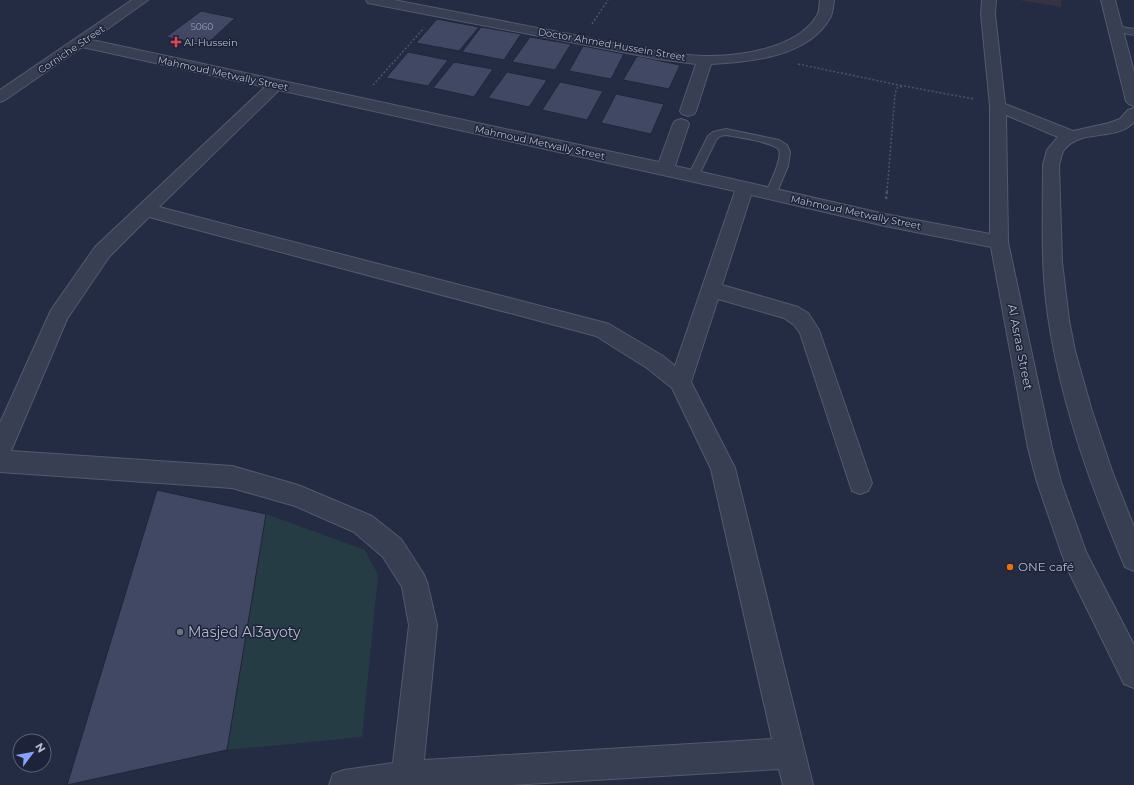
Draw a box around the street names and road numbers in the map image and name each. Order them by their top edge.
street label: Corniche Street [35,22,107,77]
street label: Doctor Ahmed Hussein Street [537,25,687,64]
street label: Mahmoud Metwally Street [157,53,289,94]
street label: Mahmoud Metwally Street [474,122,606,163]
street label: Mahmoud Metwally Street [790,192,922,233]
street label: Al Asraa Street [1005,303,1036,391]

